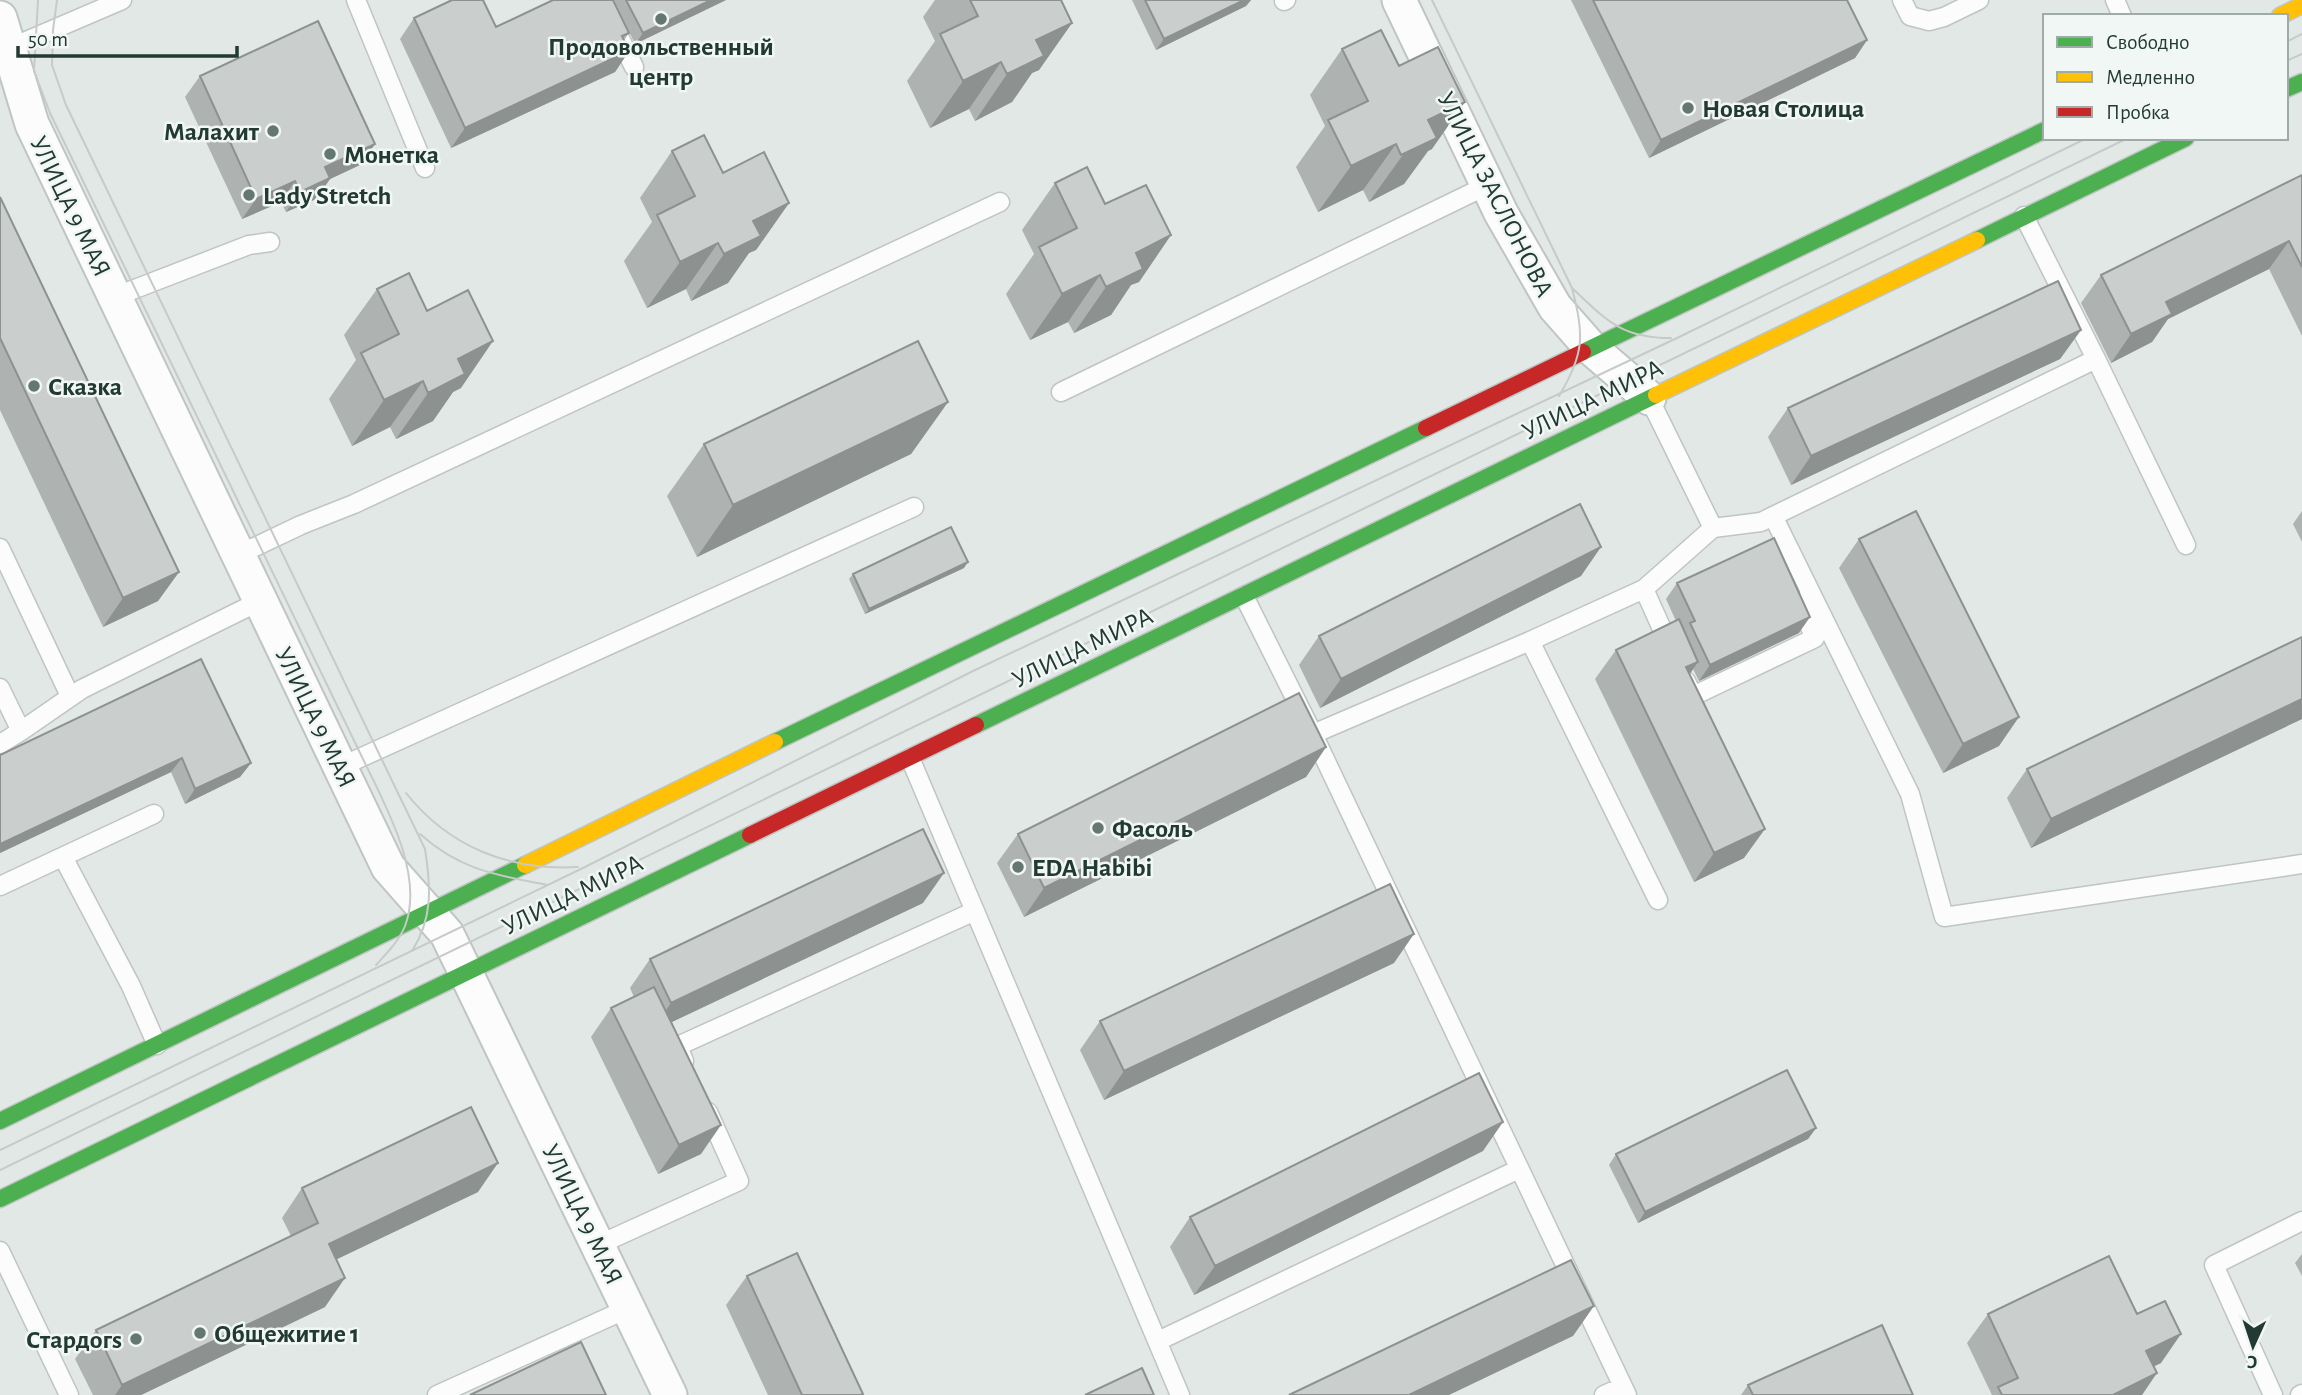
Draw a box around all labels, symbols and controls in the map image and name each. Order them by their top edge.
marker: Продовольственный центр [653,11,669,27]
scale bar [18,14,236,58]
legend [2043,14,2288,140]
text: 50 m [28,29,68,50]
text: Свободно [2106,32,2190,53]
place label: Продовольственный центр [548,34,774,90]
text: Медленно [2106,67,2195,88]
street label: УЛИЦА ЗАСЛОНОВА [1432,88,1558,301]
place label: Новая Столица [1702,96,1864,122]
marker: Новая Столица [1680,100,1696,116]
text: Пробка [2106,102,2170,123]
place label: Малахит [164,119,260,145]
marker: Малахит [265,123,281,139]
street label: УЛИЦА 9 МАЯ [25,132,115,281]
place label: Монетка [344,142,439,168]
marker: Монетка [322,146,338,162]
place label: Lady Stretch [263,183,391,209]
marker: Lady Stretch [241,187,257,203]
street label: УЛИЦА МИРА [1518,355,1667,445]
place label: Сказка [48,374,122,400]
marker: Сказка [26,378,42,394]
street label: УЛИЦА МИРА [1008,603,1157,693]
street label: УЛИЦА 9 МАЯ [270,643,360,792]
place label: Фасоль [1112,816,1193,842]
marker: Фасоль [1090,820,1106,836]
street label: УЛИЦА МИРА [498,850,647,940]
place label: EDA Habibi [1032,855,1152,881]
marker: EDA Habibi [1010,859,1026,875]
street label: УЛИЦА 9 МАЯ [537,1140,627,1289]
north arrow [2218,1311,2288,1381]
place label: Общежитие 1 [214,1321,359,1347]
marker: Общежитие 1 [192,1325,208,1341]
place label: Стардогs [26,1327,122,1353]
marker: Стардогs [128,1331,144,1347]
text: С [2246,1352,2258,1371]

